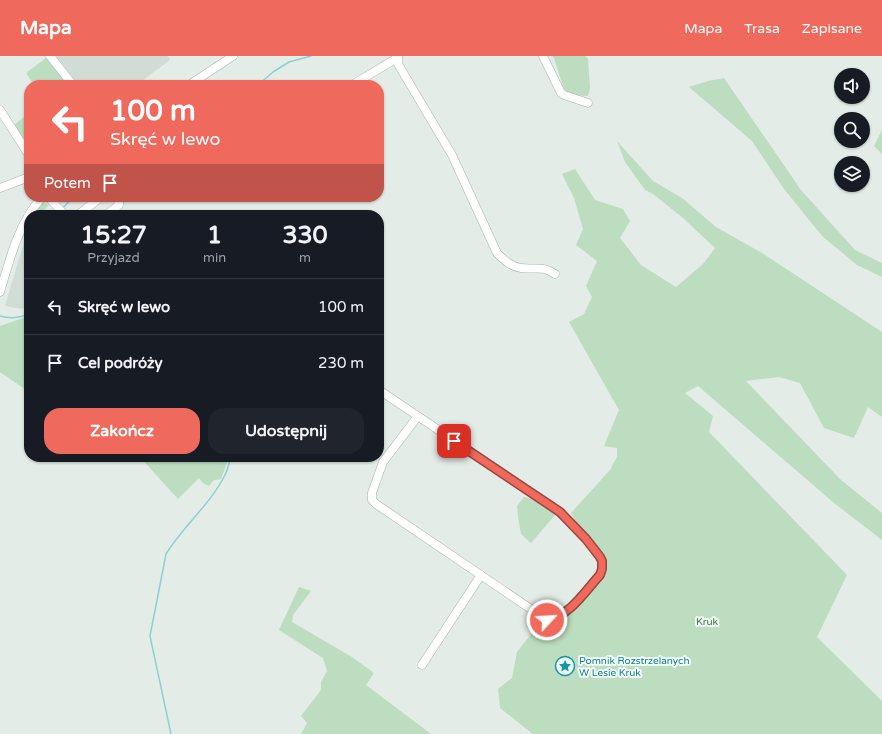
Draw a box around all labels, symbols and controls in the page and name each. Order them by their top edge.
text: Mapa [20,17,72,39]
text: Mapa [684,20,722,37]
text: Trasa [744,20,780,37]
text: Zapisane [802,20,862,37]
map controls [834,68,870,192]
button: sound [834,68,870,104]
text: 100 m [110,94,196,128]
icon: left [44,96,96,148]
button: search [834,112,870,148]
text: Skręć w lewo [110,128,220,150]
button: layers [834,156,870,192]
icon: arrive [99,172,121,194]
text: Potem [44,174,91,192]
text: 15:27 [80,221,147,250]
text: 1 [207,221,222,250]
text: 330 [282,221,328,250]
text: Przyjazd [87,250,140,266]
text: min [203,250,226,266]
text: m [299,250,311,266]
icon: left [44,296,66,318]
text: Skręć w lewo [78,298,170,316]
text: 100 m [318,298,364,316]
icon: arrive [44,352,66,374]
text: Cel podróży [78,354,163,372]
text: 230 m [318,354,364,372]
button: Zakończ [44,408,200,454]
button: Udostępnij [208,408,364,454]
pin [437,424,471,458]
icon: arrive [443,430,465,452]
position arrow [526,599,568,641]
park label: Kruk [696,616,719,628]
place icon: Pomnik Rozstrzelanych W Lesie Kruk [554,655,576,677]
place label: Pomnik Rozstrzelanych W Lesie Kruk [579,655,690,679]

